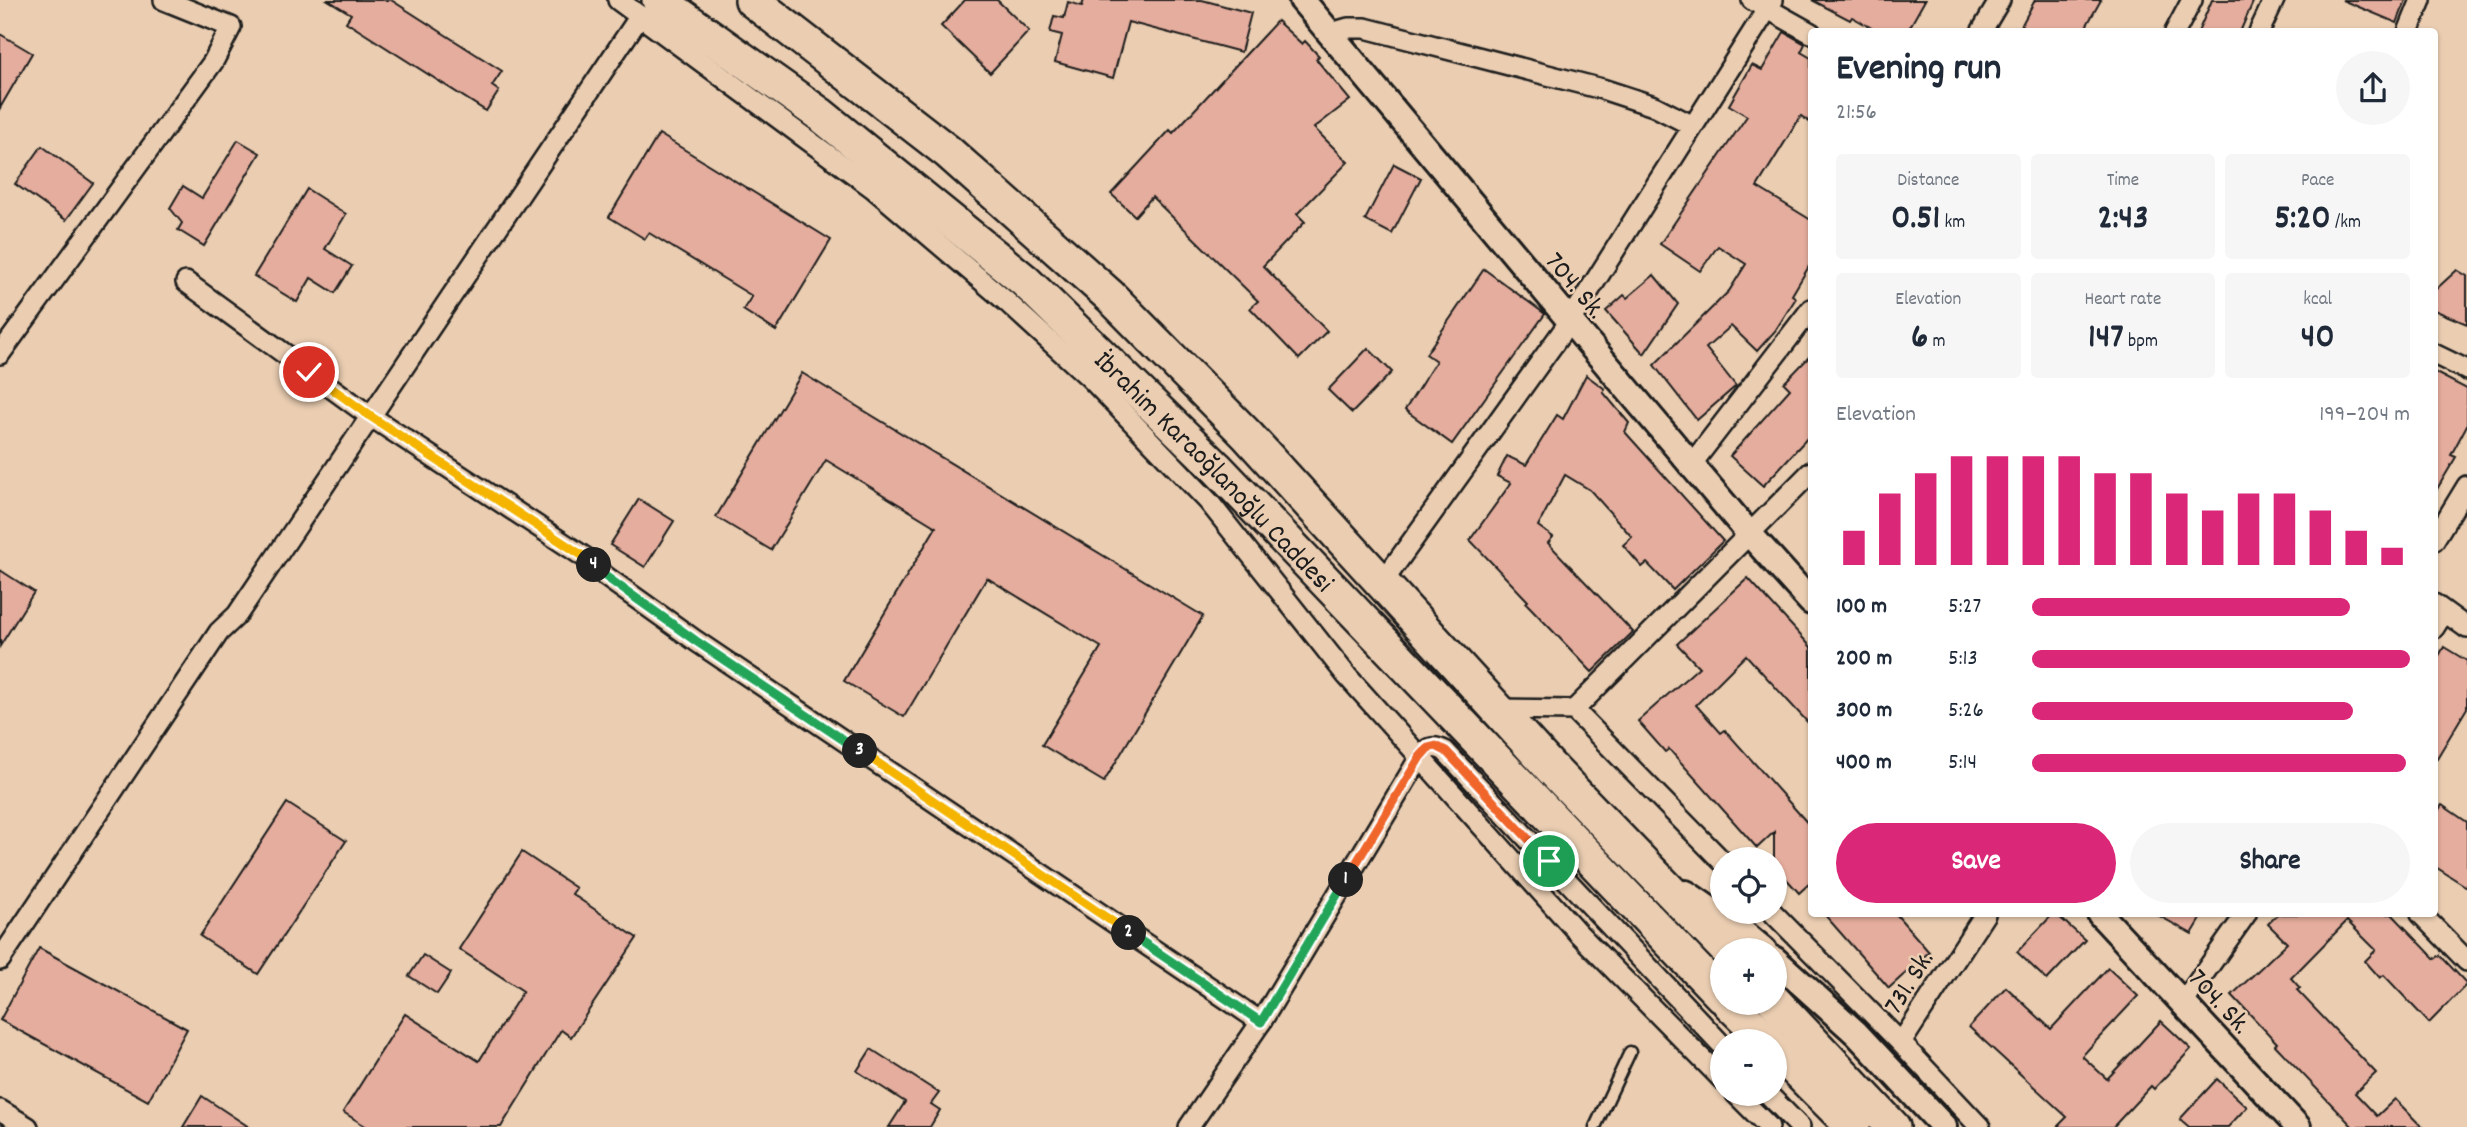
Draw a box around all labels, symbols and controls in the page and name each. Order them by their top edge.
text: Evening run [1836,43,2001,98]
button: share [2336,51,2410,125]
text: 21:56 [1836,97,1877,130]
text: Distance [1897,168,1959,195]
text: Time [2107,168,2139,195]
text: Pace [2301,168,2334,195]
text: 0.51 [1891,195,1940,245]
text: 2:43 [2097,195,2149,245]
text: 5:20 [2274,195,2331,245]
text: km [1940,210,1965,237]
text: /km [2331,210,2361,237]
street label: 704. Sk. [1533,245,1613,330]
text: Elevation [1895,287,1961,314]
text: Heart rate [2085,287,2161,314]
text: kcal [2303,287,2332,314]
text: 6 [1911,314,1928,364]
text: 147 [2088,314,2124,364]
text: 40 [2301,314,2334,364]
text: m [1928,329,1946,356]
text: bpm [2124,329,2158,356]
pin [279,342,339,402]
street label: İbrahim Karaoğlanoğlu Caddesi [1083,344,1341,604]
icon: check [290,353,328,391]
text: Elevation [1836,399,1916,432]
text: 199–204 m [2319,399,2410,432]
pin: 4 [576,548,612,582]
text: 4 [590,551,597,578]
text: 100 m [1836,591,1887,624]
text: 5:27 [1948,591,1981,624]
text: 200 m [1836,643,1892,676]
text: 5:13 [1948,643,1978,676]
text: 300 m [1836,695,1892,728]
text: 5:26 [1948,695,1984,728]
pin: 3 [842,734,878,768]
text: 3 [855,737,864,764]
text: 400 m [1836,747,1892,780]
text: 5:14 [1948,747,1977,780]
button: Save [1836,823,2116,903]
button: Share [2130,823,2410,903]
pin [1519,831,1579,891]
icon: arrive [1530,842,1568,880]
map controls [1710,847,1787,1106]
button: locate [1710,847,1787,924]
pin: 1 [1328,862,1364,898]
text: 1 [1343,866,1348,893]
pin: 2 [1112,916,1146,950]
text: 2 [1124,919,1133,946]
button: + [1710,938,1787,1015]
street label: 731. Sk. [1876,944,1946,1023]
street label: 704. Sk. [2176,962,2258,1045]
button: − [1710,1029,1787,1106]

